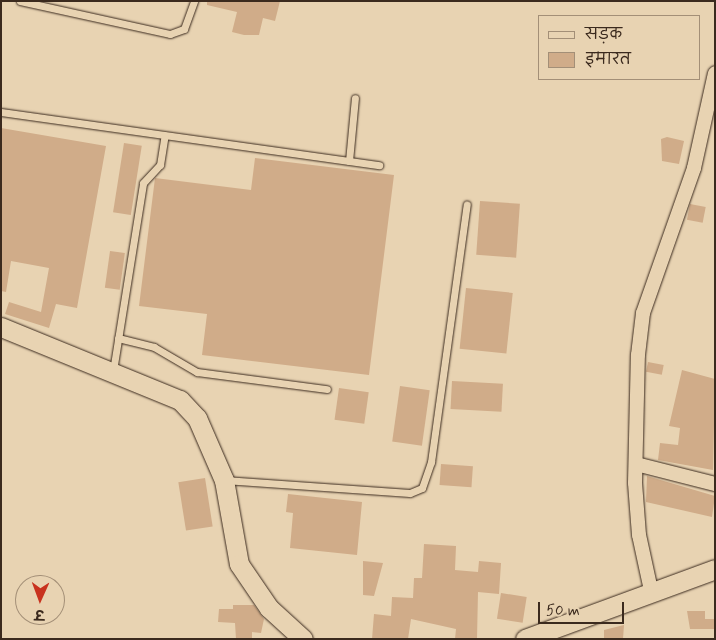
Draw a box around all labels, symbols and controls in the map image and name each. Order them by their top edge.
legend [538,15,701,80]
text: सड़क [585,25,622,45]
text: इमारत [585,50,631,70]
north arrow [15,575,65,625]
scale bar [541,592,627,624]
text: 50 m [546,601,580,621]
text: उ [35,605,44,623]

